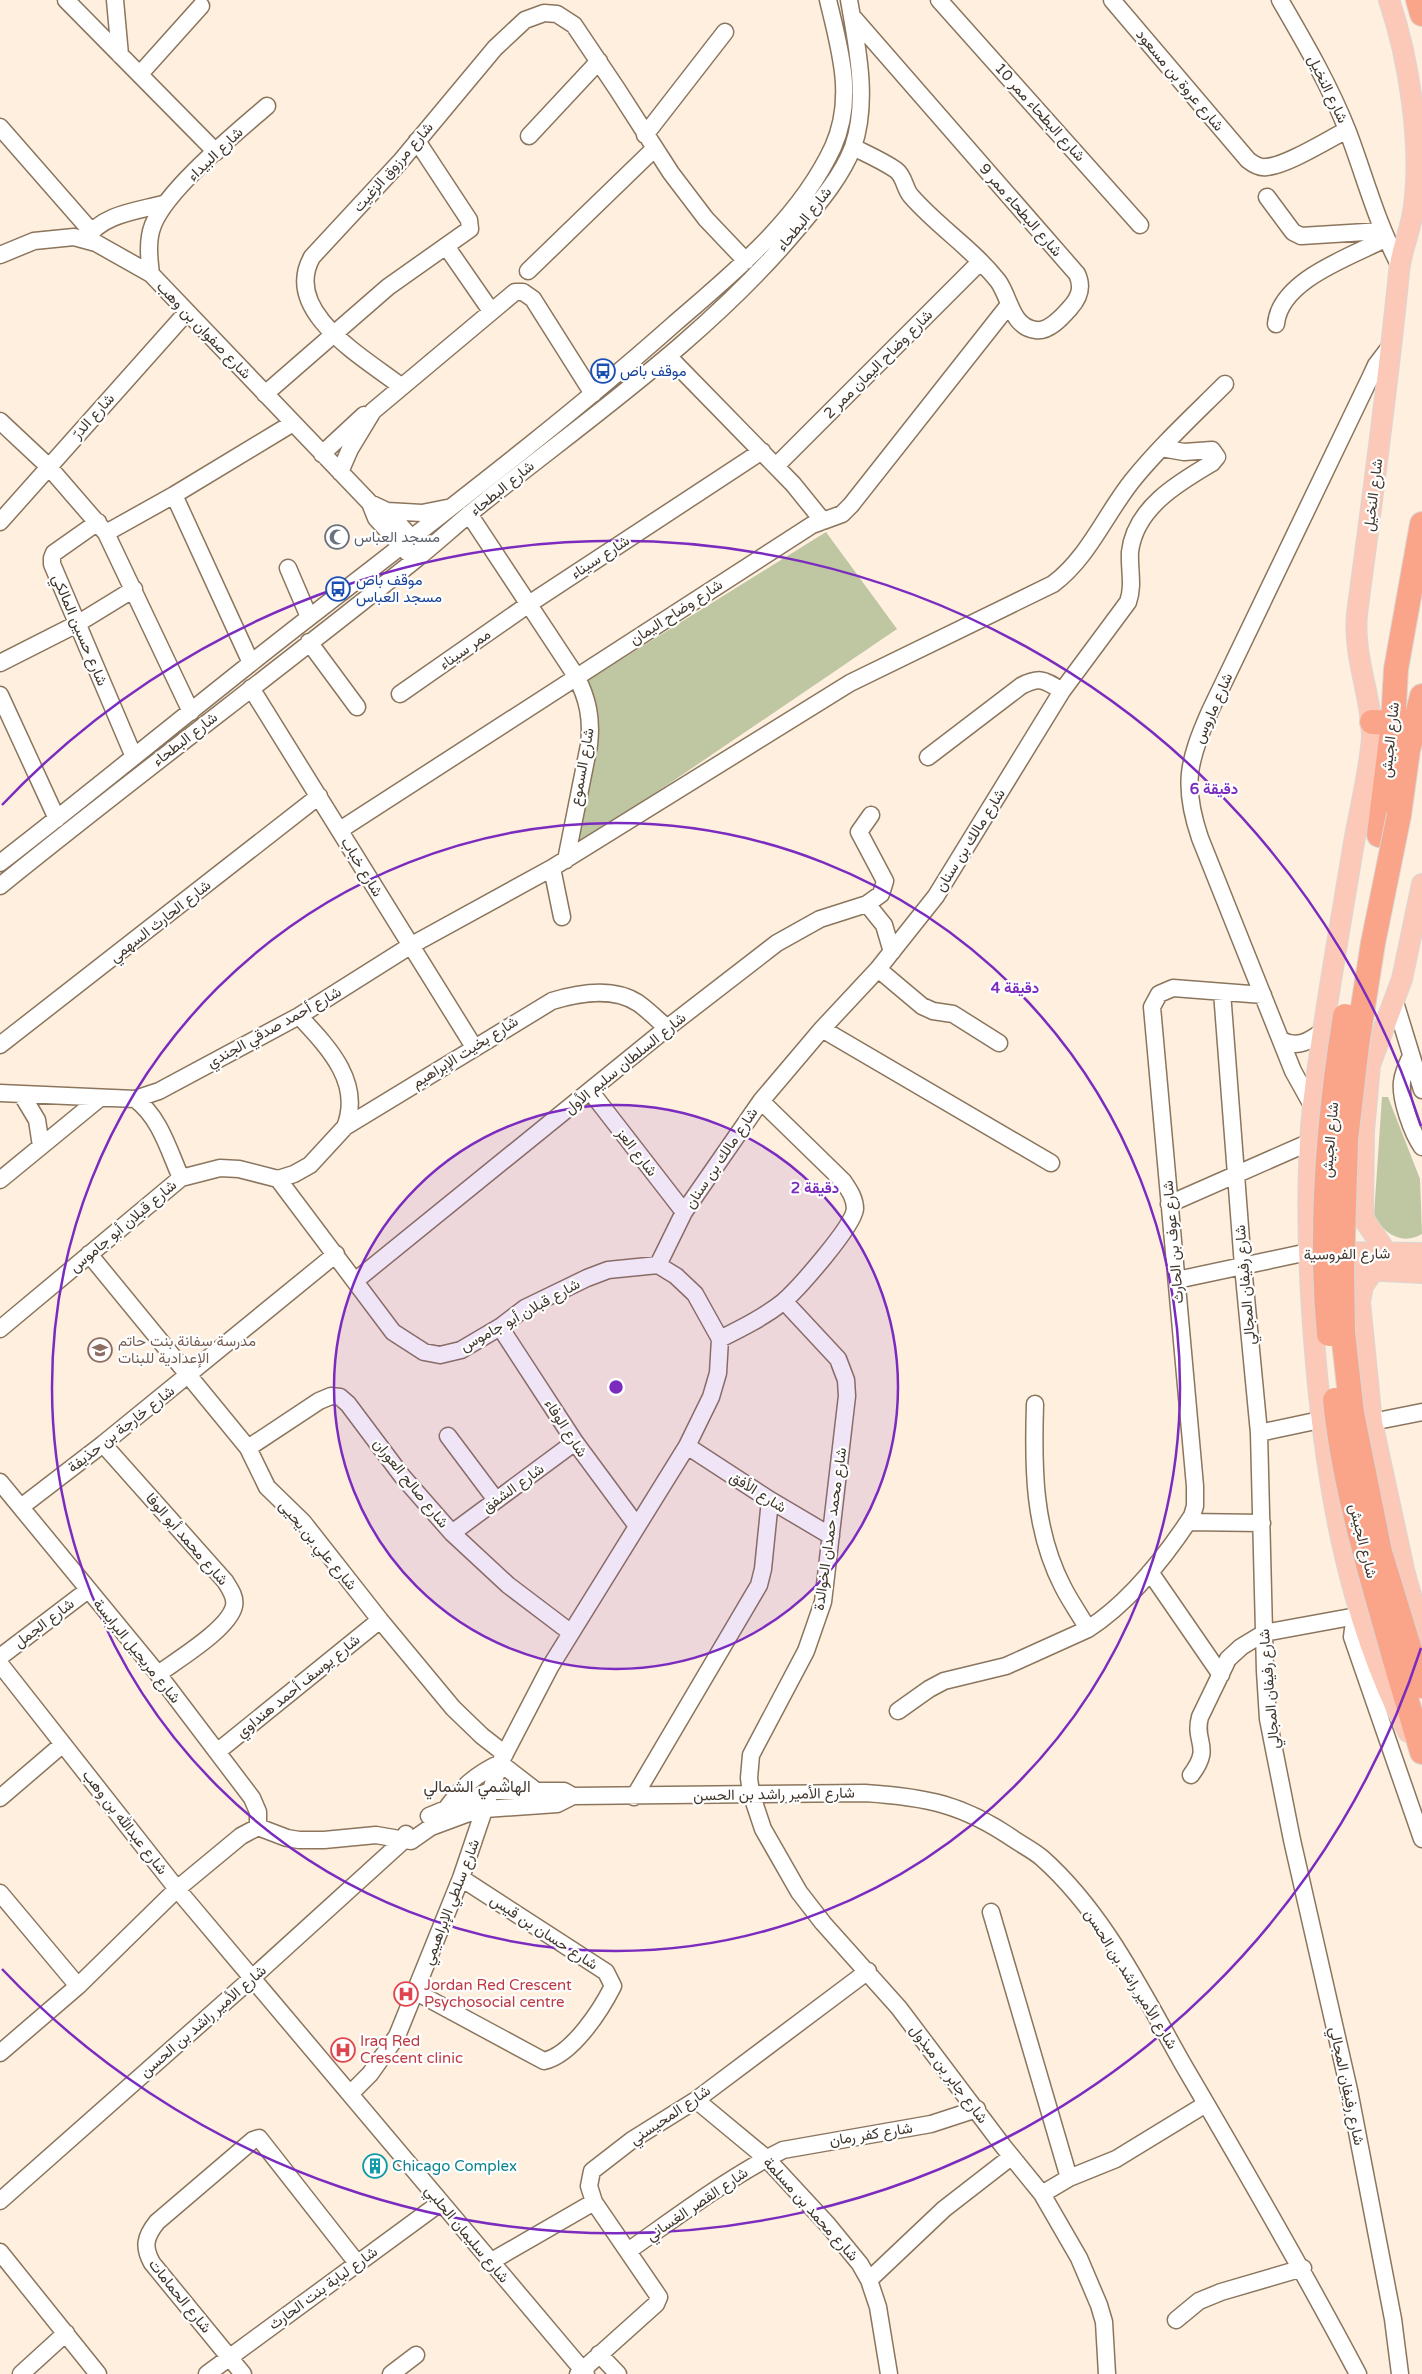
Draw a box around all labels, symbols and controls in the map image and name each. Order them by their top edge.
street label: شارع عروة بن مسعود [1131,25,1228,136]
street label: شارع النخيل [1302,52,1352,127]
street label: شارع البطحاء ممر 10 [990,59,1089,166]
street label: شارع مرزوق الزغيت [349,118,439,217]
street label: شارع البيداء [184,123,248,186]
street label: شارع البطحاء ممر 9 [974,160,1066,262]
street label: شارع البطحاء [773,183,837,256]
street label: شارع صفوان بن وهب [151,278,255,384]
street label: شارع وضاح اليمان ممر 2 [820,306,938,424]
bus stop icon: موقف باص [590,358,616,384]
place label: موقف باص [620,362,686,381]
street label: شارع الدرّ [67,389,120,445]
street label: شارع البطحاء [466,457,539,521]
street label: شارع النخيل [1360,457,1388,533]
mosque icon: مسجد العباس [324,524,350,550]
place label: مسجد العباس [354,528,440,547]
street label: شارع سيناء [567,531,634,584]
street label: شارع حسين المالكي [45,571,112,690]
place label: موقف باص مسجد العباس [356,571,442,607]
street label: شارع وضاح اليمان [626,575,727,650]
bus stop icon: موقف باص مسجد العباس [325,576,351,602]
street label: ممر سيناء [436,625,494,673]
street label: شارع ماروس [1189,670,1238,747]
street label: شارع الجيش [1377,701,1405,779]
street label: شارع البطحاء [149,708,222,772]
street label: شارع السموع [566,726,600,808]
text: 6 دقيقة [1190,780,1238,798]
street label: شارع مالك بن سنان [931,785,1011,896]
street label: شارع خباب [335,834,387,901]
street label: شارع الحارث السهمي [106,876,217,969]
text: 4 دقيقة [991,979,1039,997]
street label: شارع أحمد صدقي الجندي [204,983,346,1075]
street label: شارع السلطان سليم الأول [561,1008,691,1119]
street label: شارع بخيت الإبراهيم [408,1012,523,1094]
street label: شارع الجيش [1318,1101,1344,1179]
street label: شارع مالك بن سنان [681,1104,763,1213]
street label: شارع العز [610,1124,662,1181]
street label: شارع قبلان أبو جاموس [66,1176,182,1278]
text: 2 دقيقة [791,1179,839,1197]
street label: شارع عوف بن الحارث [1159,1179,1189,1304]
street label: شارع رفيفان المجالي [1231,1224,1263,1346]
street label: شارع الفروسية [1304,1244,1391,1266]
street label: شارع قبلان أبو جاموس [457,1275,584,1357]
place label: مدرسة سفانة بنت حاتم الإعدادية للبنات [118,1332,256,1368]
school or university icon: مدرسة سفانة بنت حاتم الإعدادية للبنات [87,1337,113,1363]
centre of rings [607,1378,625,1396]
street label: شارع خارجة بن حذيفة [64,1382,179,1478]
street label: شارع الوفاء [539,1396,591,1462]
street label: شارع صالح العوران [368,1435,453,1533]
street label: شارع محمد حمدان الخوالدة [810,1446,852,1612]
street label: شارع الشفق [478,1459,549,1518]
street label: شارع الأفق [725,1468,790,1518]
street label: شارع محمد أبو الوفا [140,1489,232,1590]
street label: شارع علي بن يحيى [272,1496,361,1596]
street label: شارع الجيش [1343,1502,1381,1581]
street label: شارع الجمل [10,1594,79,1653]
street label: شارع مريحيل البرايسة [88,1595,185,1708]
street label: شارع رفيفان المجالي [1255,1628,1287,1750]
street label: شارع يوسف أحمد هنداوي [232,1630,366,1745]
street label: شارع عبدالله بن وهب [77,1766,172,1879]
district label: الهاشمي الشمالي [423,1777,531,1800]
street label: شارع الأمير راشد بن الحسن [693,1784,855,1806]
street label: شارع سلطي الإبراهيمي [419,1836,487,1969]
street label: شارع حسان بن قيس [486,1890,601,1975]
street label: شارع الأمير راشد بن الحسن [1079,1906,1182,2054]
street label: شارع الأمير راشد بن الحسن [136,1961,271,2082]
place label: Jordan Red Crescent Psychosocial centre [424,1976,572,2011]
hospital icon: Jordan Red Crescent Psychosocial centre [393,1981,419,2007]
street label: شارع جابر بن مبذول [904,2021,992,2128]
street label: شارع رفيفان المجالي [1322,2025,1368,2148]
place label: Iraq Red Crescent clinic [360,2032,463,2067]
hospital icon: Iraq Red Crescent clinic [330,2037,356,2063]
street label: شارع المحيسني [626,2081,716,2152]
street label: شارع كفر رمان [828,2119,914,2151]
building icon: Chicago Complex [362,2153,388,2179]
street label: شارع محمد بن مسلمة [758,2153,863,2266]
place label: Chicago Complex [392,2157,517,2175]
street label: شارع القصر الغساني [643,2163,754,2248]
street label: شارع سليمان الحلبي [418,2182,513,2289]
street label: شارع لبابة بنت الحارث [265,2242,382,2335]
street label: شارع الحمامات [143,2255,215,2338]

